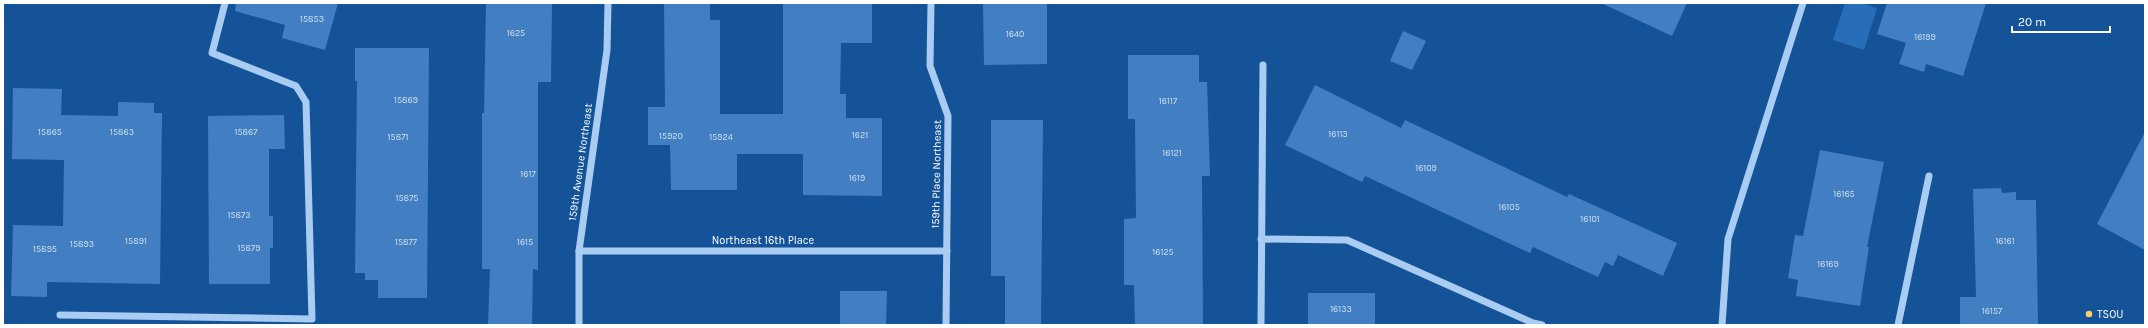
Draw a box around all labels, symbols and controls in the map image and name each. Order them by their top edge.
scale bar [2012,8,2110,34]
house number: 15853 [300,14,324,24]
text: 20 m [2018,15,2046,29]
house number: 1625 [507,28,525,38]
house number: 1640 [1006,29,1024,39]
house number: 16199 [1914,32,1936,42]
house number: 15869 [394,95,418,105]
house number: 16117 [1159,96,1178,106]
street label: 159th Avenue Northeast [566,103,595,222]
street label: 159th Place Northeast [929,120,944,228]
house number: 15865 [38,127,62,137]
house number: 15863 [110,127,134,137]
house number: 15867 [235,127,258,137]
house number: 16113 [1328,129,1348,139]
house number: 1621 [852,130,868,140]
house number: 15920 [659,131,683,141]
house number: 15871 [388,132,408,142]
house number: 15924 [709,132,733,142]
house number: 16121 [1162,148,1182,158]
house number: 16109 [1415,163,1437,173]
house number: 1617 [520,169,536,179]
house number: 1619 [849,173,865,183]
house number: 16165 [1833,189,1855,199]
house number: 15875 [396,193,418,203]
house number: 16105 [1498,202,1520,212]
house number: 15873 [227,210,251,220]
house number: 16101 [1580,214,1600,224]
street label: Northeast 16th Place [712,234,815,247]
house number: 15891 [125,236,147,246]
house number: 16161 [1995,236,2015,246]
house number: 15877 [395,237,418,247]
house number: 1615 [517,237,533,247]
house number: 15893 [70,239,94,249]
house number: 15879 [237,243,261,253]
house number: 15895 [33,244,57,254]
house number: 16125 [1152,247,1174,257]
house number: 16169 [1817,259,1839,269]
house number: 16133 [1330,304,1352,314]
house number: 16157 [1982,306,2003,316]
place label: TSOU [2097,308,2123,321]
marker: TSOU [2084,309,2094,319]

